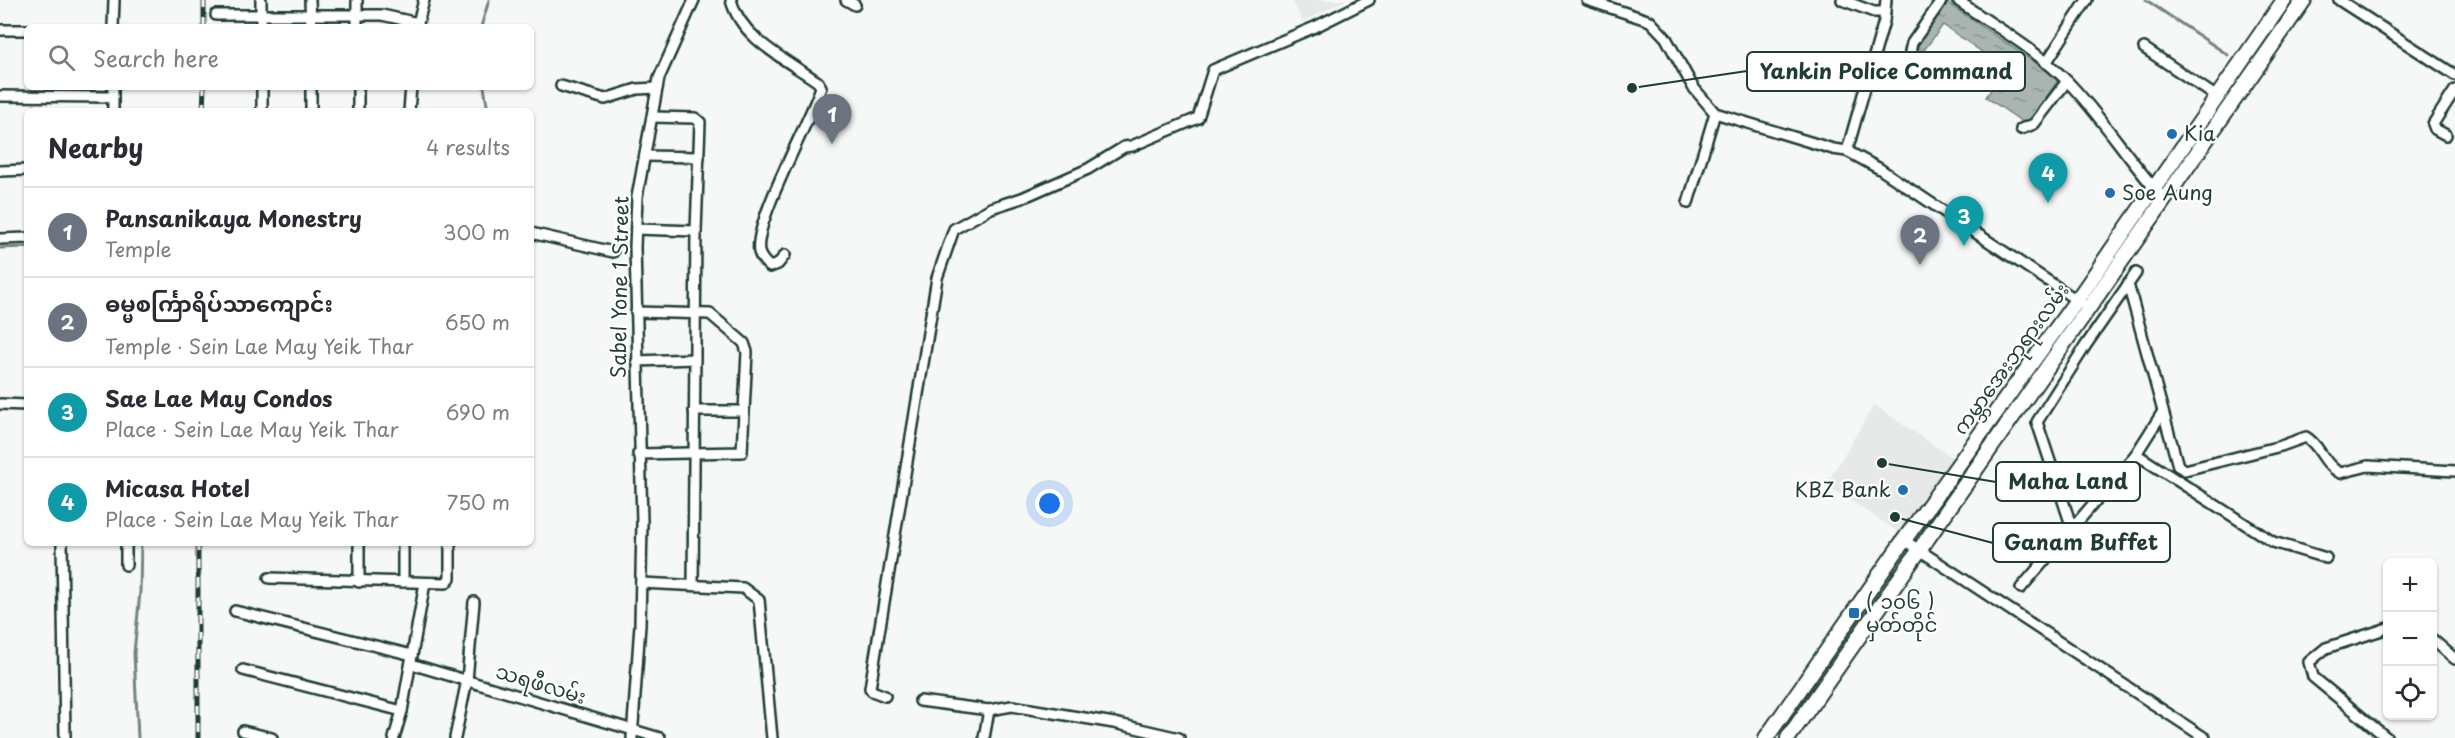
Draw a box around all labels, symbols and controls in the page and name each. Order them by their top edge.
search box [24,24,534,90]
icon: search [45,41,78,74]
text: Search here [93,41,219,74]
callout: Yankin Police Command [1747,52,2025,91]
text: Yankin Police Command [1760,54,2012,86]
pin: 1 [812,94,852,144]
place label: Kia [2184,118,2216,148]
marker: Kia [2165,127,2179,141]
text: Nearby [48,128,143,167]
text: 4 results [426,132,510,162]
pin: 4 [2028,154,2068,203]
place label: Soe Aung [2122,177,2213,207]
marker: Soe Aung [2103,186,2117,200]
street label: Sabel Yone 1 Street [602,196,636,378]
pin: 3 [1944,196,1984,246]
text: Pansanikaya Monestry [105,201,362,234]
pin: 2 [1900,216,1940,265]
text: 1 [63,217,72,247]
text: 300 m [443,217,510,247]
text: Temple [105,234,172,264]
street label: ကမ္ဘာအေးဘုရားလမ်း [1945,276,2078,442]
text: ဓမ္မစင်္ကြာရိပ်သာကျောင်း [105,286,333,319]
text: 2 [60,307,75,337]
text: 650 m [445,307,510,337]
text: Temple · Sein Lae May Yeik Thar [105,331,414,361]
text: Sae Lae May Condos [105,381,333,414]
text: 3 [61,397,74,427]
text: 690 m [446,397,510,427]
text: Place · Sein Lae May Yeik Thar [105,414,399,444]
callout: Maha Land [1996,462,2140,501]
text: Maha Land [2008,464,2128,496]
text: Micasa Hotel [105,471,250,504]
place label: KBZ Bank [1795,474,1891,504]
marker: KBZ Bank [1896,483,1910,497]
text: 4 [61,487,74,517]
text: 750 m [447,487,510,517]
your location [1035,489,1064,518]
text: Place · Sein Lae May Yeik Thar [105,504,399,534]
callout: Ganam Buffet [1993,523,2170,562]
text: Ganam Buffet [2004,525,2158,557]
map controls [2383,558,2437,720]
button: + [2383,558,2437,612]
place label: ( ၁၀၆ ) မှတ်တိုင် [1866,586,1937,642]
marker: ( ၁၀၆ ) မှတ်တိုင် [1847,606,1861,620]
button: − [2383,612,2437,666]
street label: သရဖီလမ်း [492,655,590,713]
button: locate [2383,666,2437,720]

